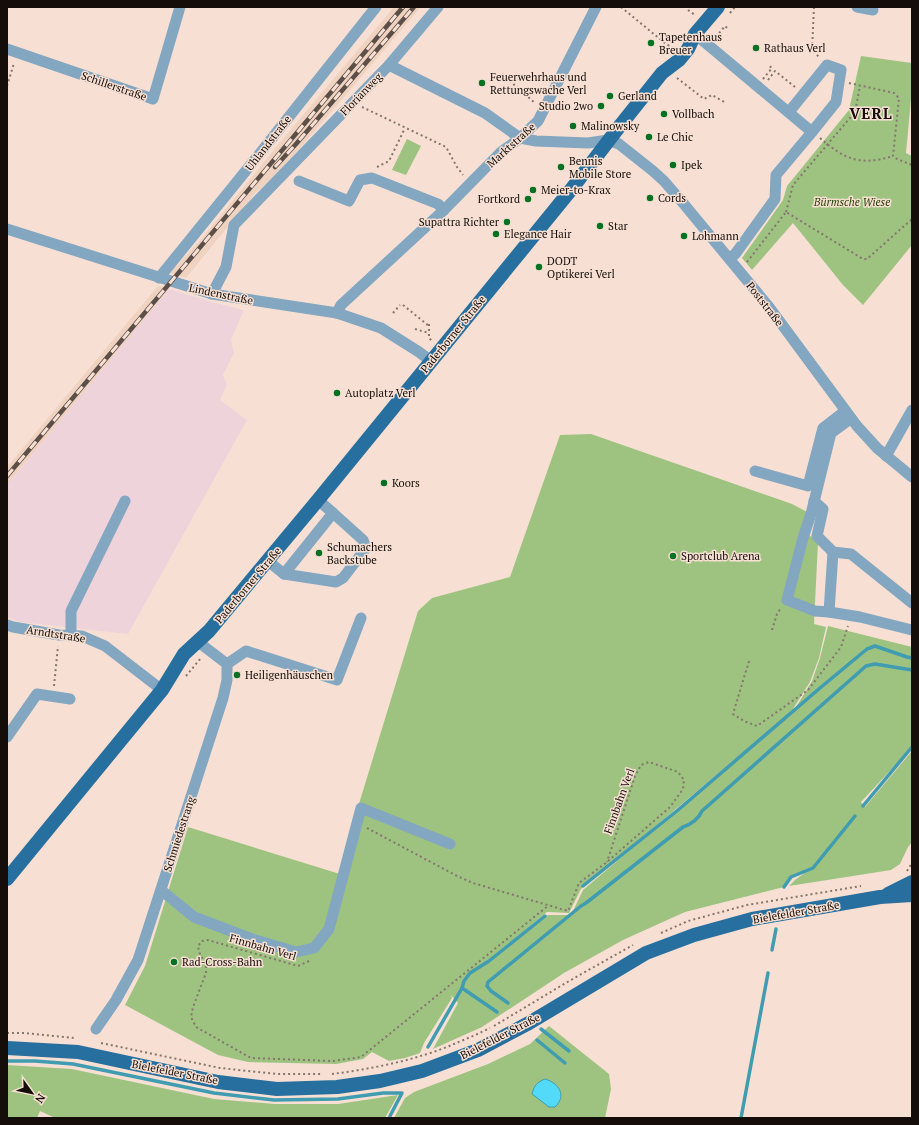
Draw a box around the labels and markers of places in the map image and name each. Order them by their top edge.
place label: Tapetenhaus Breuer [659,30,722,57]
marker: Tapetenhaus Breuer [646,38,656,48]
place label: Rathaus Verl [764,41,826,55]
marker: Rathaus Verl [751,43,761,53]
place label: Feuerwehrhaus und Rettungswache Verl [490,70,587,97]
marker: Feuerwehrhaus und Rettungswache Verl [477,78,487,88]
place label: Gerland [618,89,657,103]
marker: Gerland [605,91,615,101]
place label: Studio 2wo [539,99,593,113]
marker: Studio 2wo [596,101,606,111]
place label: Vollbach [672,107,715,121]
marker: Vollbach [659,109,669,119]
place label: Malinowsky [581,119,640,133]
marker: Malinowsky [568,121,578,131]
place label: Le Chic [657,130,693,144]
marker: Le Chic [644,132,654,142]
place label: Bennis Mobile Store [569,154,632,181]
place label: Ipek [681,158,703,172]
marker: Ipek [668,160,678,170]
marker: Bennis Mobile Store [556,162,566,172]
place label: Meier-to-Krax [541,183,611,197]
marker: Meier-to-Krax [528,185,538,195]
place label: Cords [658,191,686,205]
place label: Fortkord [478,192,520,206]
marker: Cords [645,193,655,203]
marker: Fortkord [523,194,533,204]
place label: Supattra Richter [419,215,500,229]
marker: Supattra Richter [502,217,512,227]
place label: Star [608,219,629,233]
marker: Star [595,221,605,231]
place label: Elegance Hair [504,227,572,241]
marker: Elegance Hair [491,229,501,239]
place label: Lohmann [692,229,739,243]
marker: Lohmann [679,231,689,241]
place label: DODT Optikerei Verl [547,254,615,281]
marker: DODT Optikerei Verl [534,262,544,272]
place label: Autoplatz Verl [345,386,415,400]
marker: Autoplatz Verl [332,388,342,398]
place label: Koors [392,476,420,490]
marker: Koors [379,478,389,488]
place label: Schumachers Backstube [327,540,392,567]
marker: Schumachers Backstube [314,548,324,558]
place label: Sportclub Arena [681,549,761,563]
marker: Sportclub Arena [668,551,678,561]
place label: Heiligenhäuschen [245,668,334,682]
marker: Heiligenhäuschen [232,670,242,680]
place label: Rad-Cross-Bahn [182,955,263,969]
marker: Rad-Cross-Bahn [169,957,179,967]

